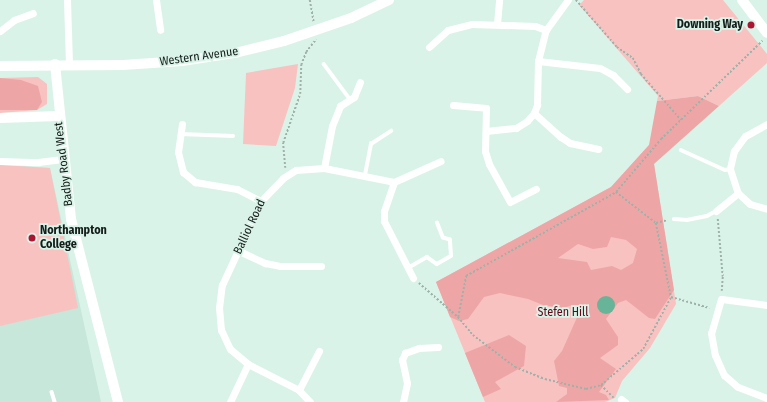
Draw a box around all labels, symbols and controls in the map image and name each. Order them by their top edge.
place label: Downing Way [677,18,743,32]
marker: Downing Way [746,20,756,30]
street label: Western Avenue [159,44,239,70]
street label: Badby Road West [52,121,76,207]
street label: Balliol Road [231,197,269,257]
place label: Northampton College [40,224,107,252]
marker: Northampton College [27,233,37,243]
park label: Stefen Hill [538,306,588,320]

